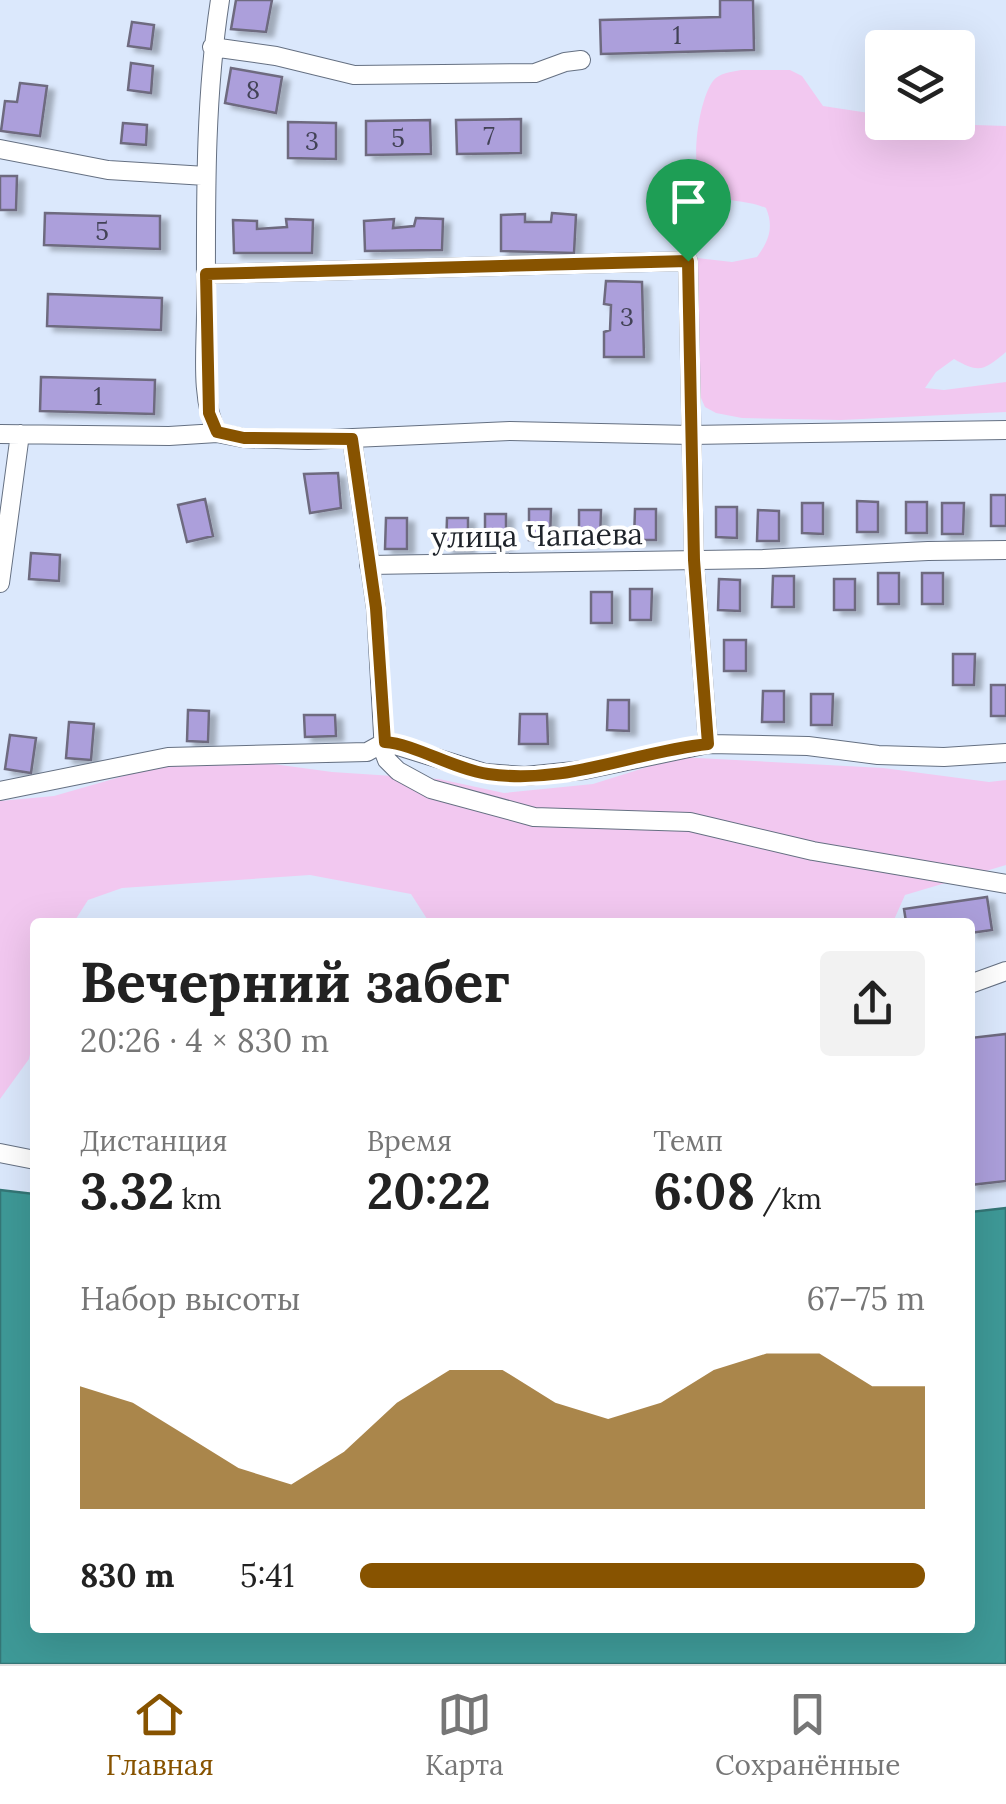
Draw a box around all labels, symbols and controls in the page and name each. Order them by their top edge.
house number: 1 [672,19,682,51]
map controls [865,30,975,140]
button: layers [865,30,975,140]
house number: 8 [246,74,260,106]
house number: 7 [483,120,495,152]
house number: 5 [391,122,405,154]
house number: 3 [305,125,319,157]
pin [646,159,731,262]
icon: arrive [661,174,716,229]
house number: 5 [95,215,109,247]
house number: 3 [620,301,634,333]
house number: 1 [93,380,103,412]
street label: улица Чапаева [431,514,643,557]
text: Вечерний забег [80,947,511,1017]
button: share [820,951,925,1056]
text: 20:26 · 4 × 830 m [80,1020,329,1061]
text: Дистанция [80,1123,227,1159]
text: Время [367,1123,452,1159]
text: Темп [653,1123,723,1159]
text: 3.32 [80,1159,174,1223]
text: 20:22 [367,1159,491,1223]
text: 6:08 [653,1159,755,1223]
text: km [174,1181,222,1217]
text: /km [755,1181,822,1217]
text: Набор высоты [80,1278,300,1319]
text: 67–75 m [806,1278,925,1319]
text: 830 m [80,1555,174,1596]
text: 5:41 [240,1555,294,1596]
tab: Главная [106,1687,214,1783]
tab: Карта [425,1687,504,1783]
tab: Сохранённые [715,1687,900,1783]

